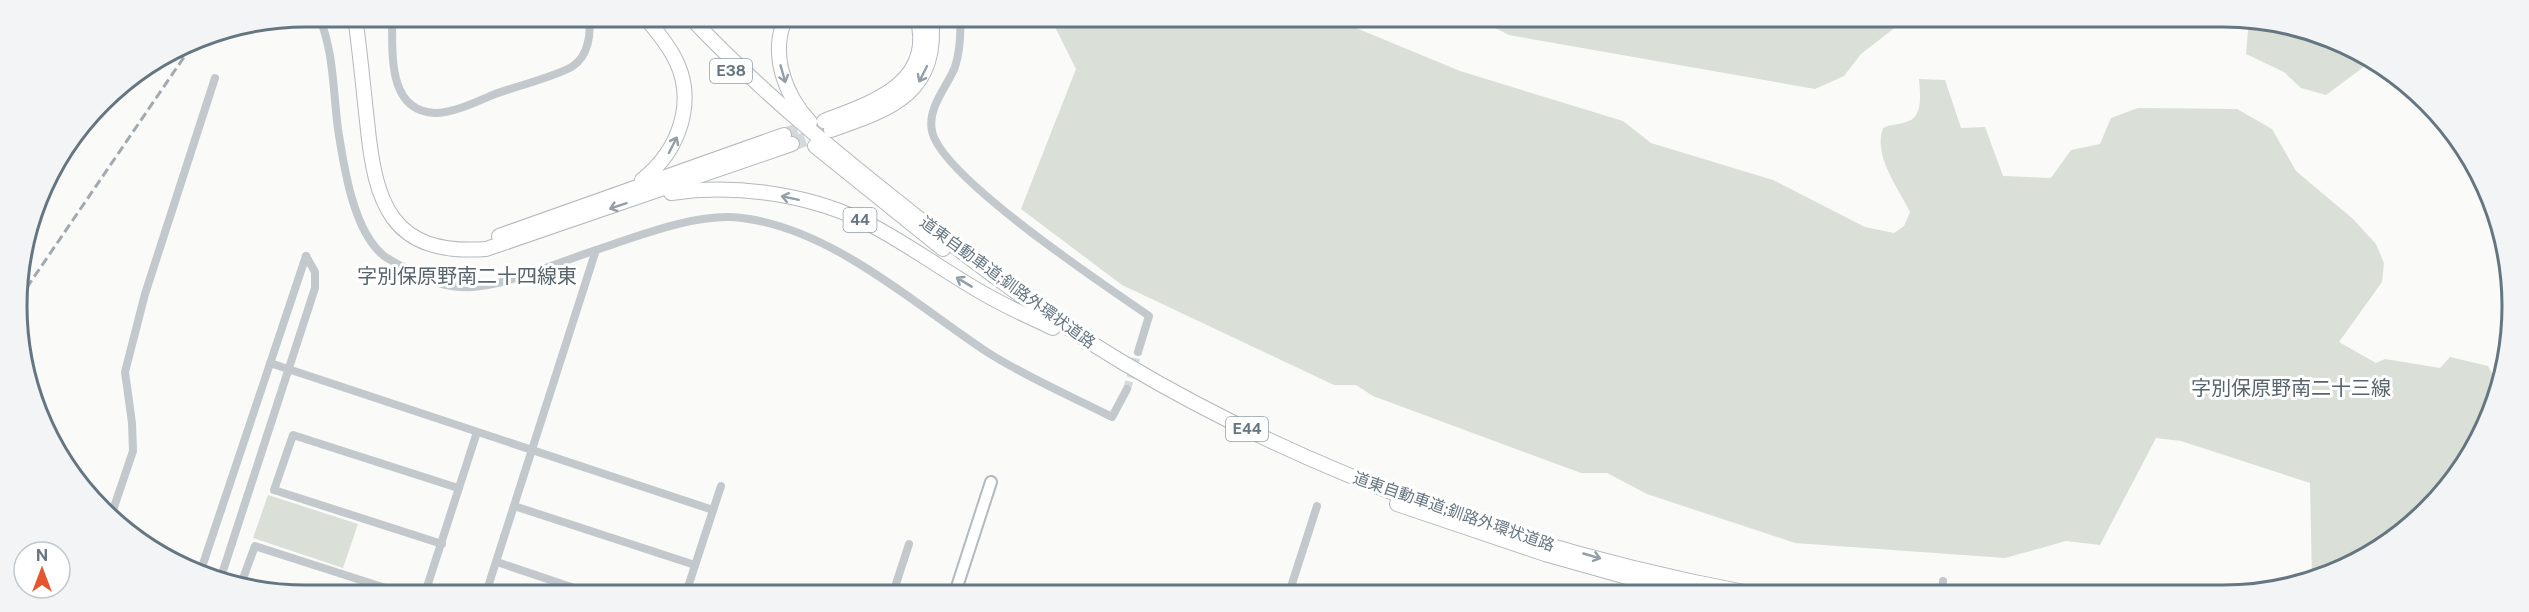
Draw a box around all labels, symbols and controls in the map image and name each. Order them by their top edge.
road number: E38 [710,59,752,83]
one-way arrow [778,64,789,83]
one-way arrow [917,65,929,82]
one-way arrow [667,136,679,154]
one-way arrow [781,191,800,203]
one-way arrow [609,201,628,212]
road number: 44 [844,208,876,232]
street label: 道東自動車道;釧路外環状道路 [916,212,1099,352]
district label: 字別保原野南二十四線東 [357,264,577,288]
one-way arrow [956,276,973,288]
district label: 字別保原野南二十三線 [2191,376,2391,400]
road number: E44 [1226,417,1268,441]
street label: 道東自動車道;釧路外環状道路 [1351,468,1557,555]
north arrow [12,540,72,600]
text: N [36,546,48,565]
one-way arrow [1583,551,1602,563]

